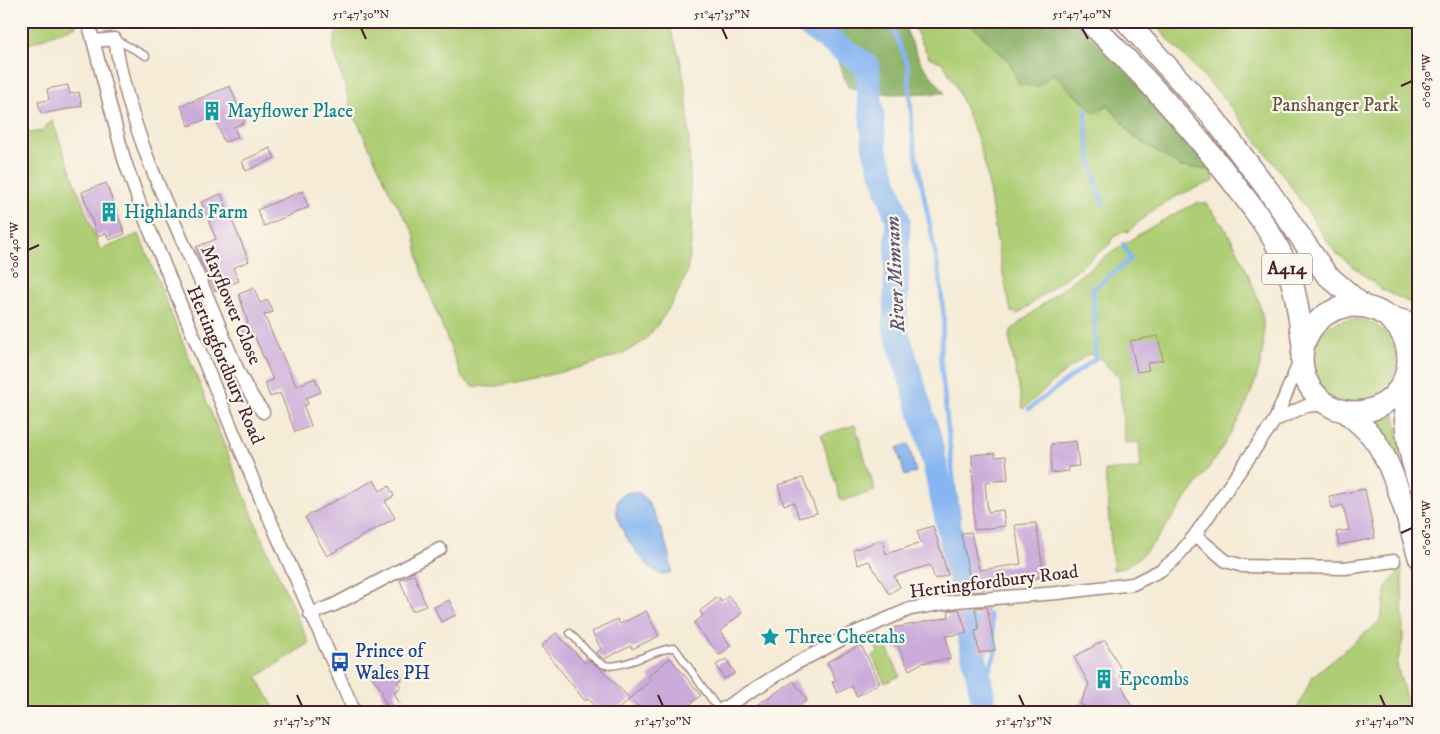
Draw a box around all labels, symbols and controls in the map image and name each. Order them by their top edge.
text: 51°47'30"N [333,7,390,22]
text: 51°47'35"N [694,7,750,22]
text: 51°47'40"N [1052,7,1112,22]
text: 0°06'30"W [1419,53,1434,108]
park label: Panshanger Park [1271,94,1399,117]
building icon: Mayflower Place [201,100,223,122]
place label: Mayflower Place [227,100,353,123]
building icon: Highlands Farm [98,201,120,223]
place label: Highlands Farm [124,201,248,224]
water label: River Mimram [880,215,912,334]
text: 0°06'40"W [7,221,22,278]
street label: Mayflower Close [196,242,266,368]
road number: A414 [1262,253,1312,284]
street label: Hertingfordbury Road [181,282,269,448]
text: 0°06'20"W [1419,499,1434,556]
street label: Hertingfordbury Road [908,560,1080,604]
place icon: Three Cheetahs [759,626,781,648]
place label: Three Cheetahs [785,626,905,649]
place label: Prince of Wales PH [354,640,430,685]
bus stop icon: Prince of Wales PH [329,651,351,673]
building icon: Epcombs [1093,668,1115,690]
place label: Epcombs [1119,668,1189,691]
text: 51°47'25"N [273,714,331,729]
text: 51°47'30"N [635,714,692,729]
text: 51°47'35"N [996,714,1052,729]
text: 51°47'40"N [1355,714,1415,729]

